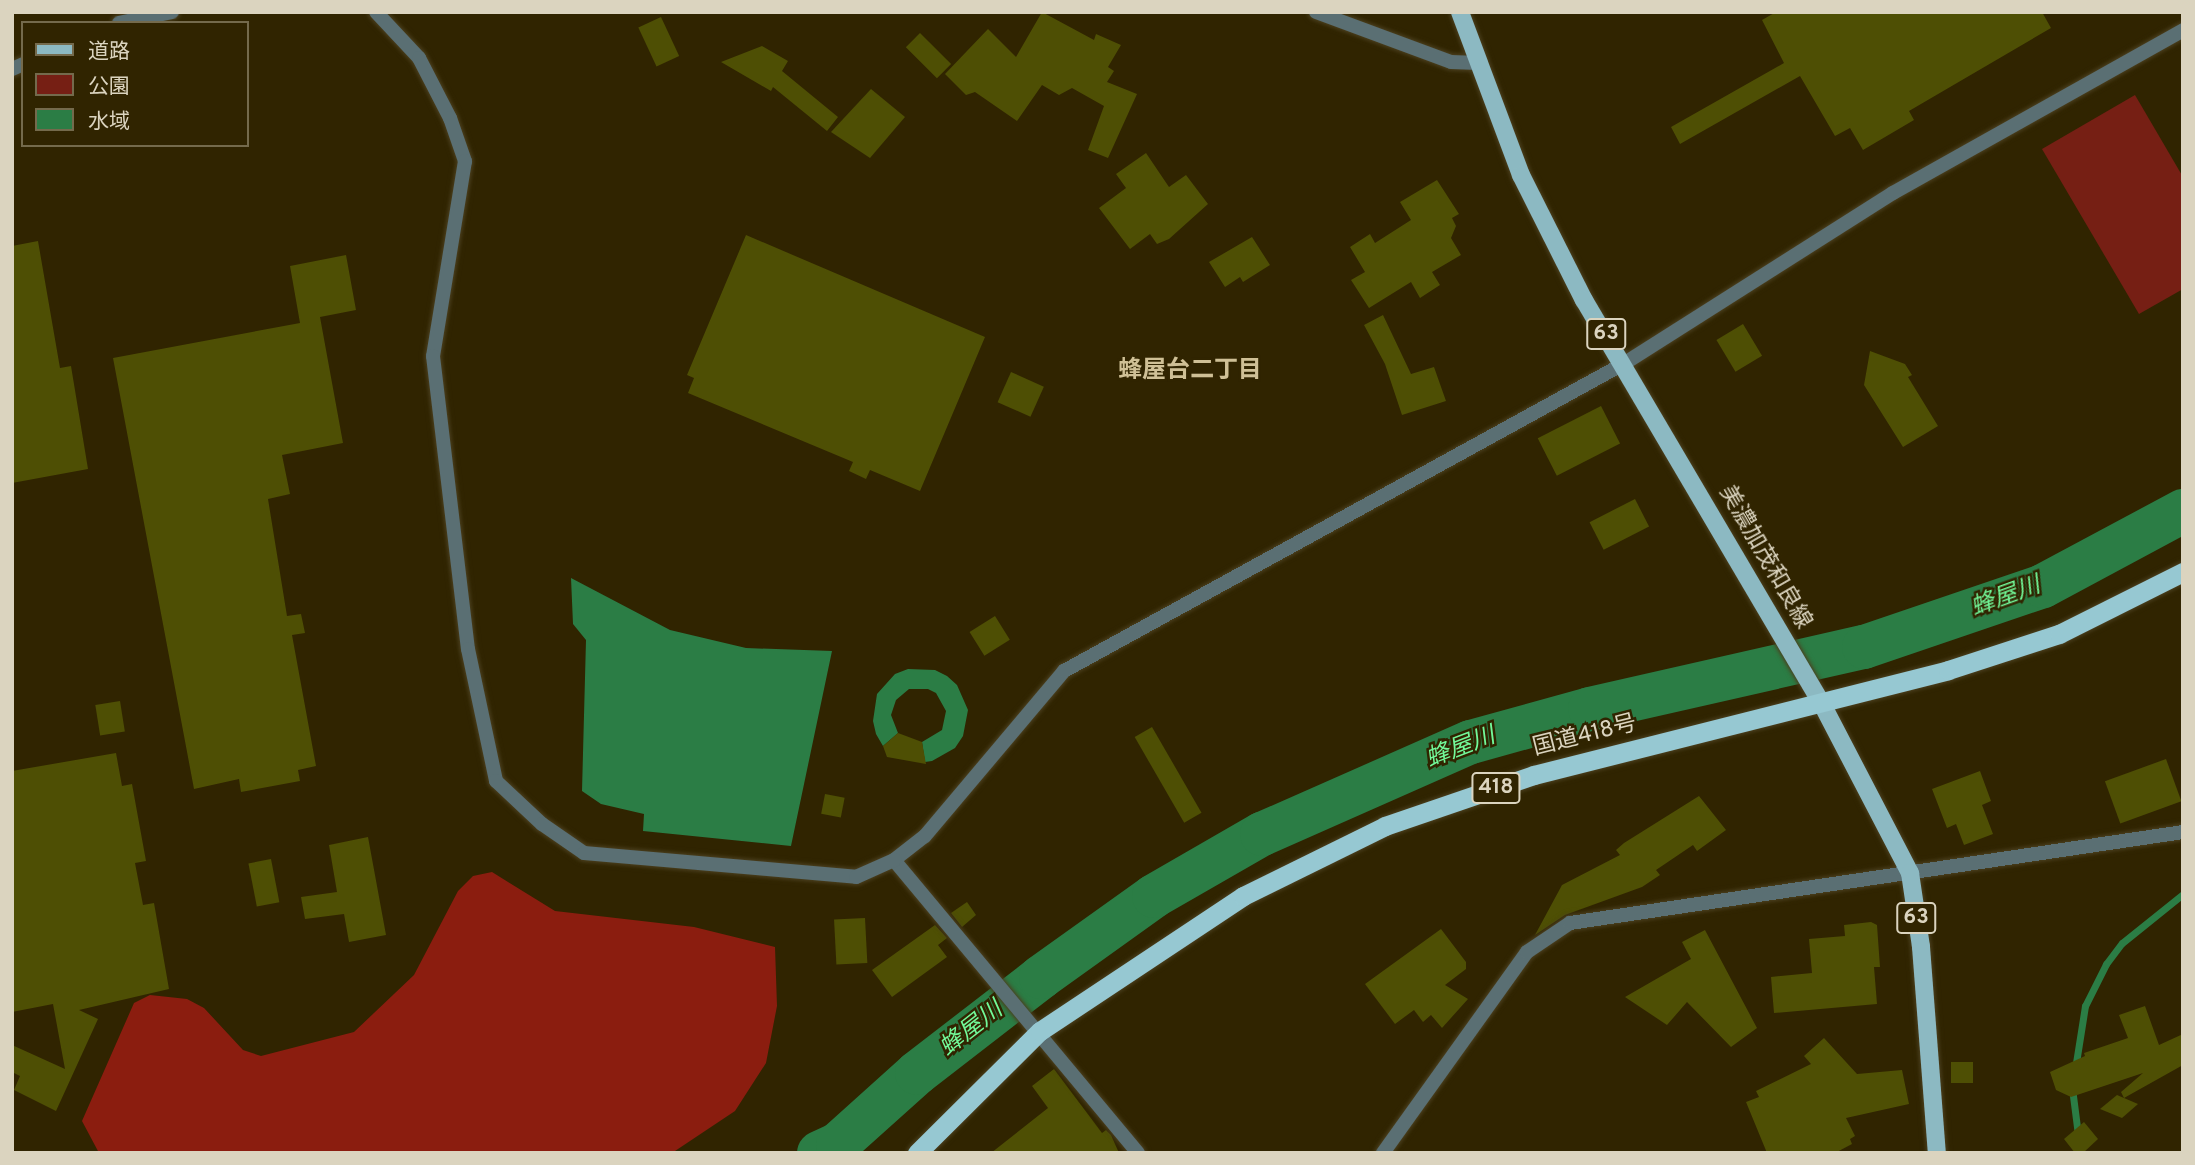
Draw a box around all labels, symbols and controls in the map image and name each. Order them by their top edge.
legend [21,21,248,147]
text: 道路 [88,39,130,66]
text: 公園 [88,74,130,101]
text: 水域 [88,109,130,136]
road number: 63 [1585,316,1627,352]
district label: 蜂屋台二丁目 [1118,358,1262,386]
street label: 美濃加茂和良線 [1712,481,1816,635]
water label: 蜂屋川 [1967,572,2045,624]
street label: 国道418号 [1530,711,1640,763]
water label: 蜂屋川 [1422,723,1500,775]
road number: 418 [1470,770,1522,806]
road number: 63 [1895,900,1937,936]
water label: 蜂屋川 [935,996,1009,1064]

